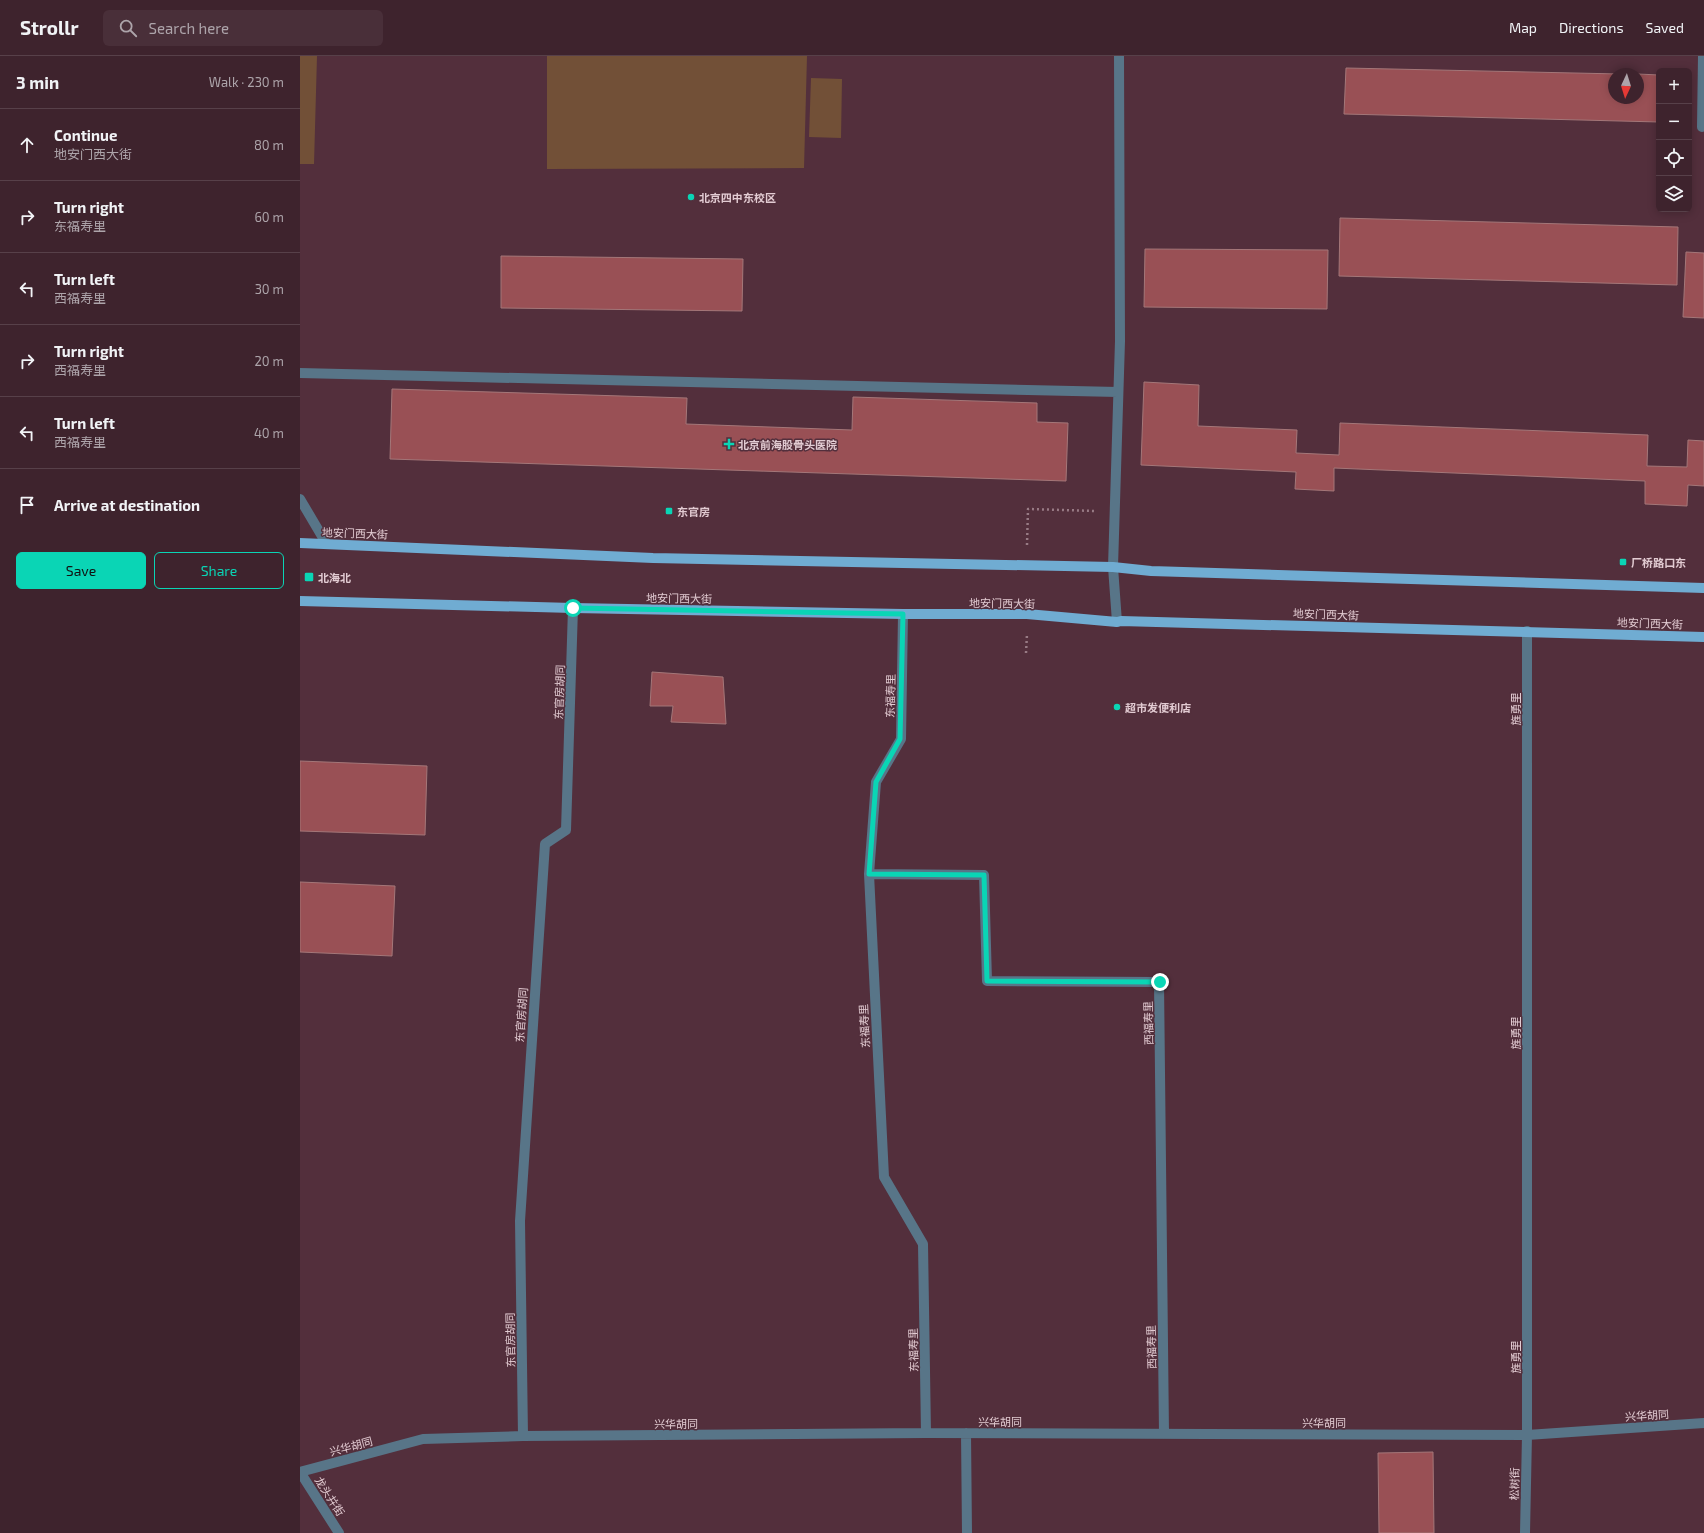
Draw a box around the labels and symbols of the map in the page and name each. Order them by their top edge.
north arrow [1608,68,1644,104]
place label: 北京四中东校区 [699,191,776,204]
marker: 北京四中东校区 [686,192,696,202]
marker: 北京前海股骨头医院 [723,438,735,450]
place label: 北京前海股骨头医院 [738,438,837,451]
place label: 东官房 [677,505,710,518]
marker: 东官房 [664,506,674,516]
street label: 地安门西大街 [322,525,388,541]
place label: 厂桥路口东 [1631,556,1686,569]
marker: 厂桥路口东 [1618,557,1628,567]
marker: 北海北 [303,571,315,583]
place label: 北海北 [318,571,351,584]
street label: 地安门西大街 [646,591,712,605]
street label: 地安门西大街 [969,596,1035,610]
route start [564,599,582,617]
street label: 地安门西大街 [1293,606,1359,622]
street label: 地安门西大街 [1617,615,1683,631]
street label: 东官房胡同 [552,664,566,720]
street label: 东福寿里 [883,674,897,718]
street label: 旌勇里 [1509,693,1522,726]
place label: 超市发便利店 [1125,701,1191,714]
marker: 超市发便利店 [1112,702,1122,712]
route end [1151,973,1169,991]
street label: 东官房胡同 [513,987,529,1043]
street label: 西福寿里 [1141,1001,1155,1045]
street label: 东福寿里 [856,1004,872,1048]
street label: 旌勇里 [1509,1017,1522,1050]
street label: 东官房胡同 [503,1312,517,1368]
street label: 西福寿里 [1144,1325,1158,1369]
street label: 东福寿里 [906,1328,920,1372]
street label: 旌勇里 [1509,1341,1522,1374]
street label: 兴华胡同 [1625,1407,1669,1423]
street label: 兴华胡同 [978,1415,1022,1428]
street label: 兴华胡同 [1302,1416,1346,1429]
street label: 兴华胡同 [654,1417,698,1430]
street label: 兴华胡同 [328,1434,374,1458]
street label: 松树街 [1507,1467,1521,1501]
street label: 龙头井街 [313,1474,347,1518]

